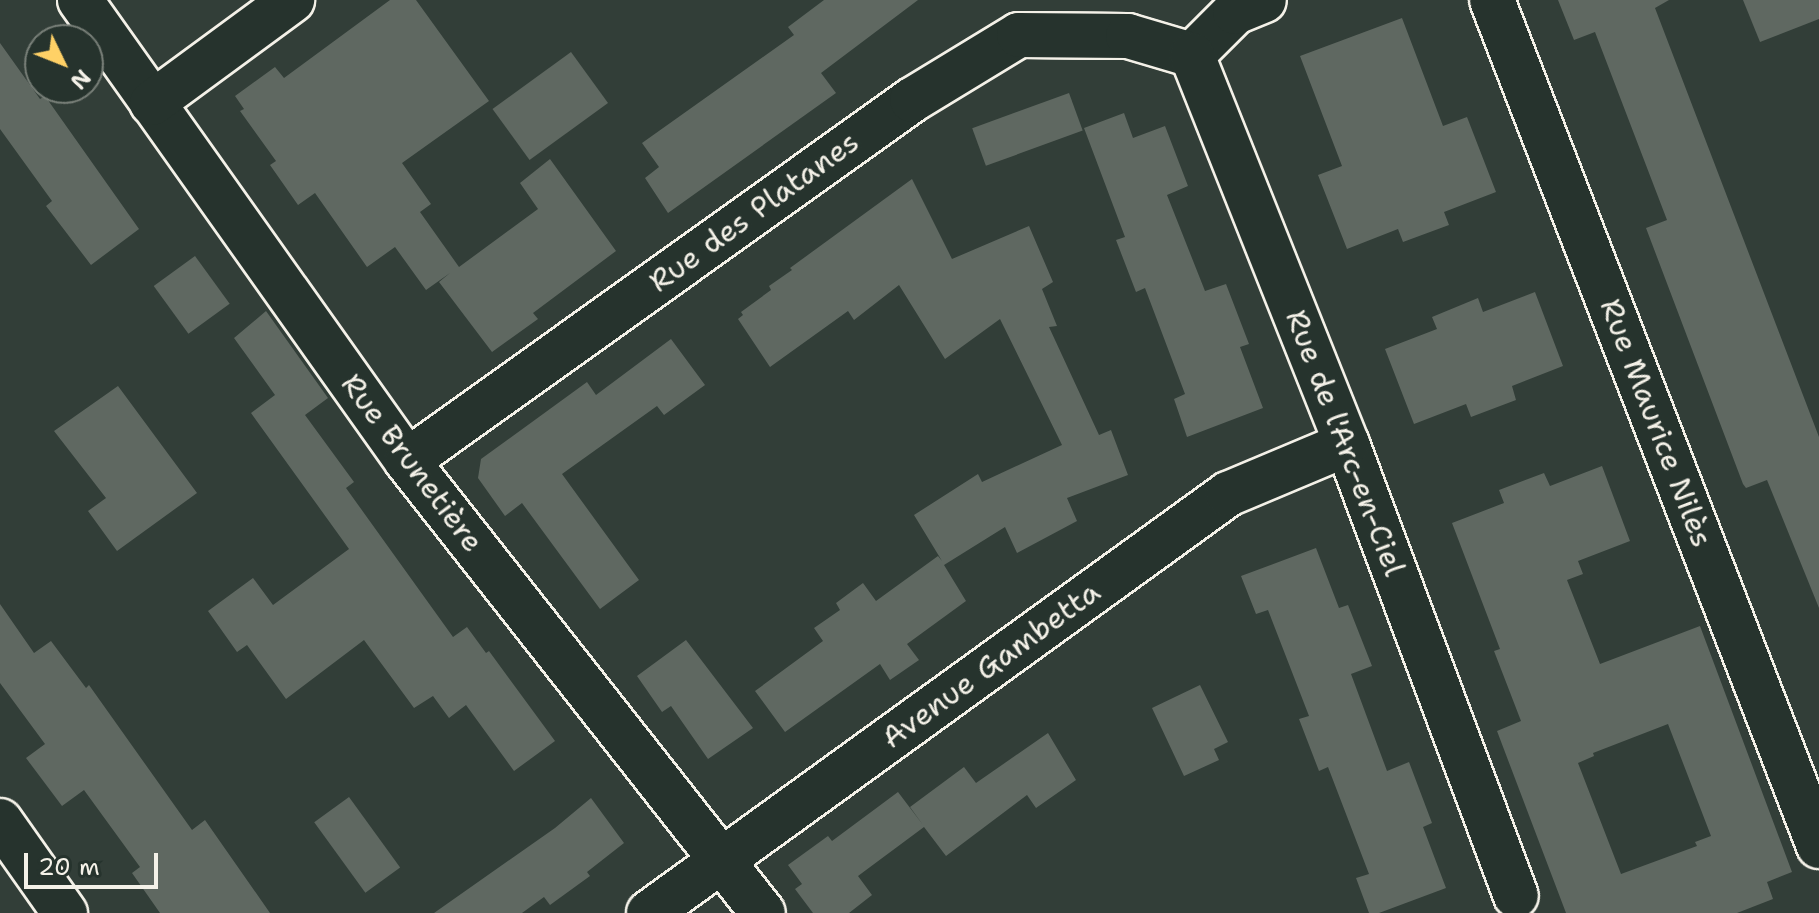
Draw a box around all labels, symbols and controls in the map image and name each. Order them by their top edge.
north arrow [24,24,104,104]
text: N [64,63,97,96]
street label: Rue des Platanes [642,124,866,300]
street label: Rue Maurice Nilès [1592,294,1720,552]
street label: Rue de l'Arc-en-Ciel [1278,305,1412,581]
street label: Rue Brunetière [333,367,491,559]
street label: Avenue Gambetta [875,574,1107,756]
scale bar [28,837,162,887]
text: 20 m [38,851,100,883]

